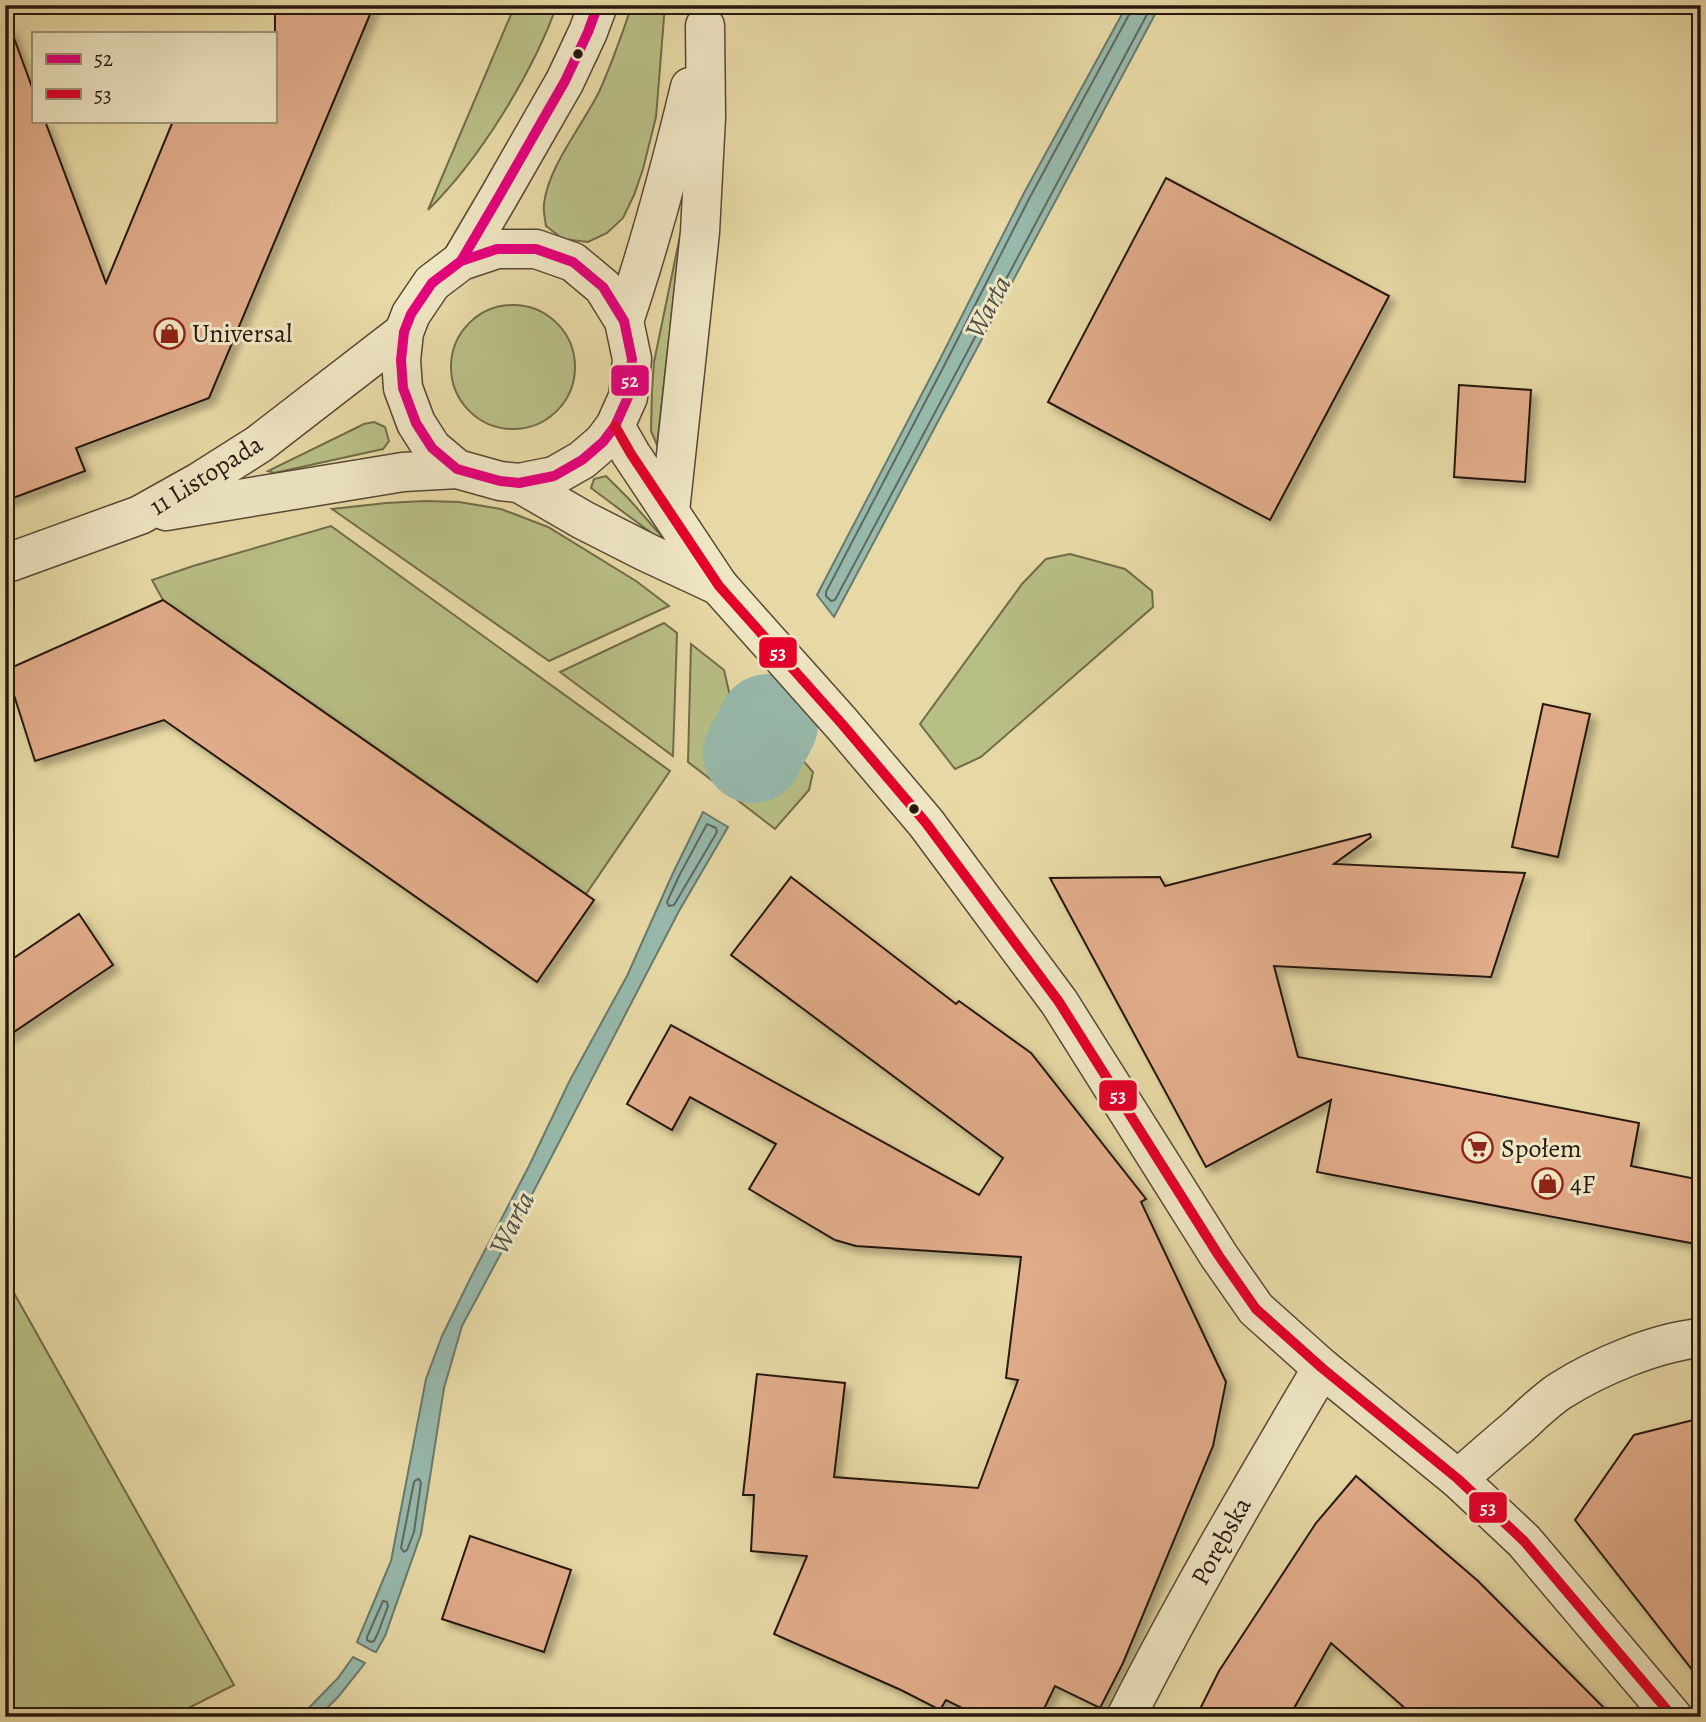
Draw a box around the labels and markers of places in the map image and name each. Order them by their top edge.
unlabelled marker [571,47,585,61]
shop icon: Universal [152,316,186,350]
place label: Universal [192,316,292,351]
unlabelled marker [907,802,921,816]
supermarket icon: Społem [1461,1131,1495,1165]
place label: Społem [1501,1131,1582,1166]
shop icon: 4F [1530,1167,1564,1201]
place label: 4F [1570,1167,1595,1202]

